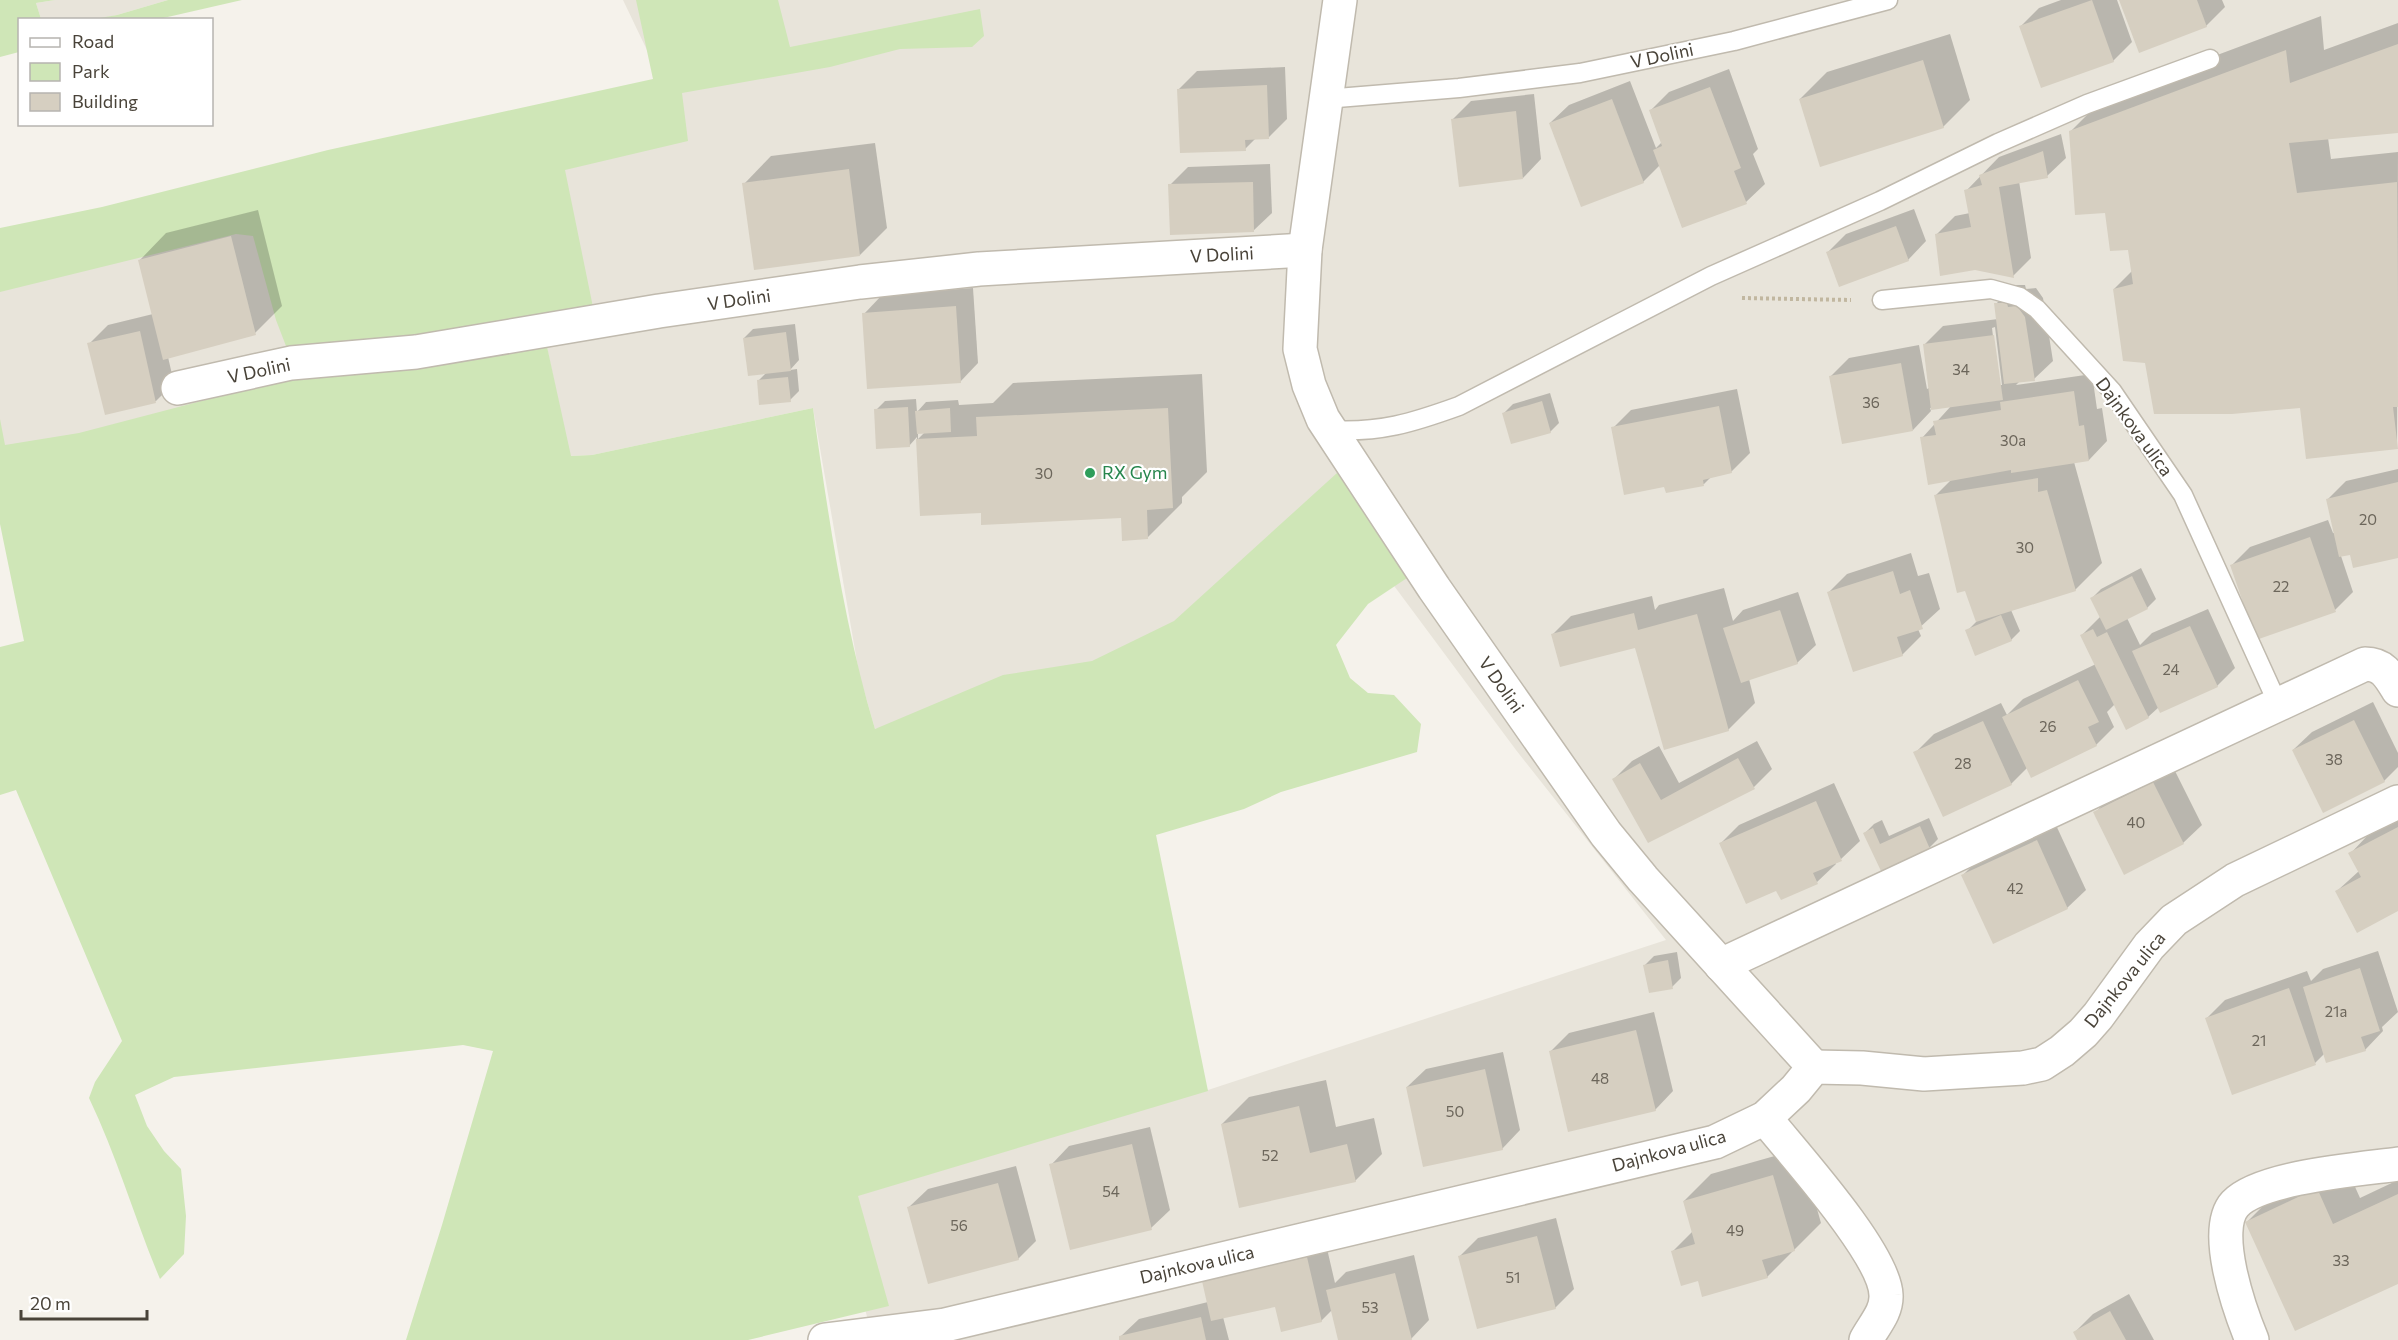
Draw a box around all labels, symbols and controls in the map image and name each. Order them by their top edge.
legend [18,18,213,126]
text: Road [72,30,114,52]
street label: V Dolini [1628,38,1695,72]
text: Park [72,60,110,82]
text: Building [72,90,138,112]
street label: V Dolini [1189,241,1254,267]
street label: V Dolini [706,284,772,314]
street label: V Dolini [225,353,292,387]
house number: 34 [1952,360,1970,378]
street label: Dajnkova ulica [2092,373,2178,480]
house number: 36 [1862,393,1880,411]
house number: 30a [2000,431,2026,449]
place label: RX Gym [1102,461,1168,483]
house number: 30 [1035,464,1053,482]
marker: RX Gym [1083,466,1097,480]
house number: 20 [2359,510,2377,528]
house number: 30 [2016,538,2034,556]
house number: 22 [2273,577,2289,595]
street label: V Dolini [1474,652,1529,717]
house number: 24 [2162,660,2180,678]
house number: 26 [2039,717,2057,735]
house number: 38 [2325,750,2343,768]
house number: 28 [1954,754,1972,772]
house number: 40 [2127,813,2145,831]
house number: 42 [2006,879,2024,897]
street label: Dajnkova ulica [2079,927,2170,1032]
house number: 21a [2325,1002,2347,1020]
house number: 21 [2252,1031,2266,1049]
house number: 48 [1591,1069,1609,1087]
house number: 50 [1446,1102,1464,1120]
street label: Dajnkova ulica [1609,1124,1728,1176]
house number: 52 [1262,1146,1278,1164]
house number: 54 [1102,1182,1120,1200]
house number: 56 [950,1216,968,1234]
house number: 49 [1726,1221,1744,1239]
street label: Dajnkova ulica [1137,1240,1256,1288]
house number: 33 [2332,1251,2350,1269]
house number: 51 [1505,1268,1521,1286]
scale bar [21,1283,147,1321]
text: 20 m [30,1292,71,1314]
house number: 53 [1361,1298,1379,1316]

